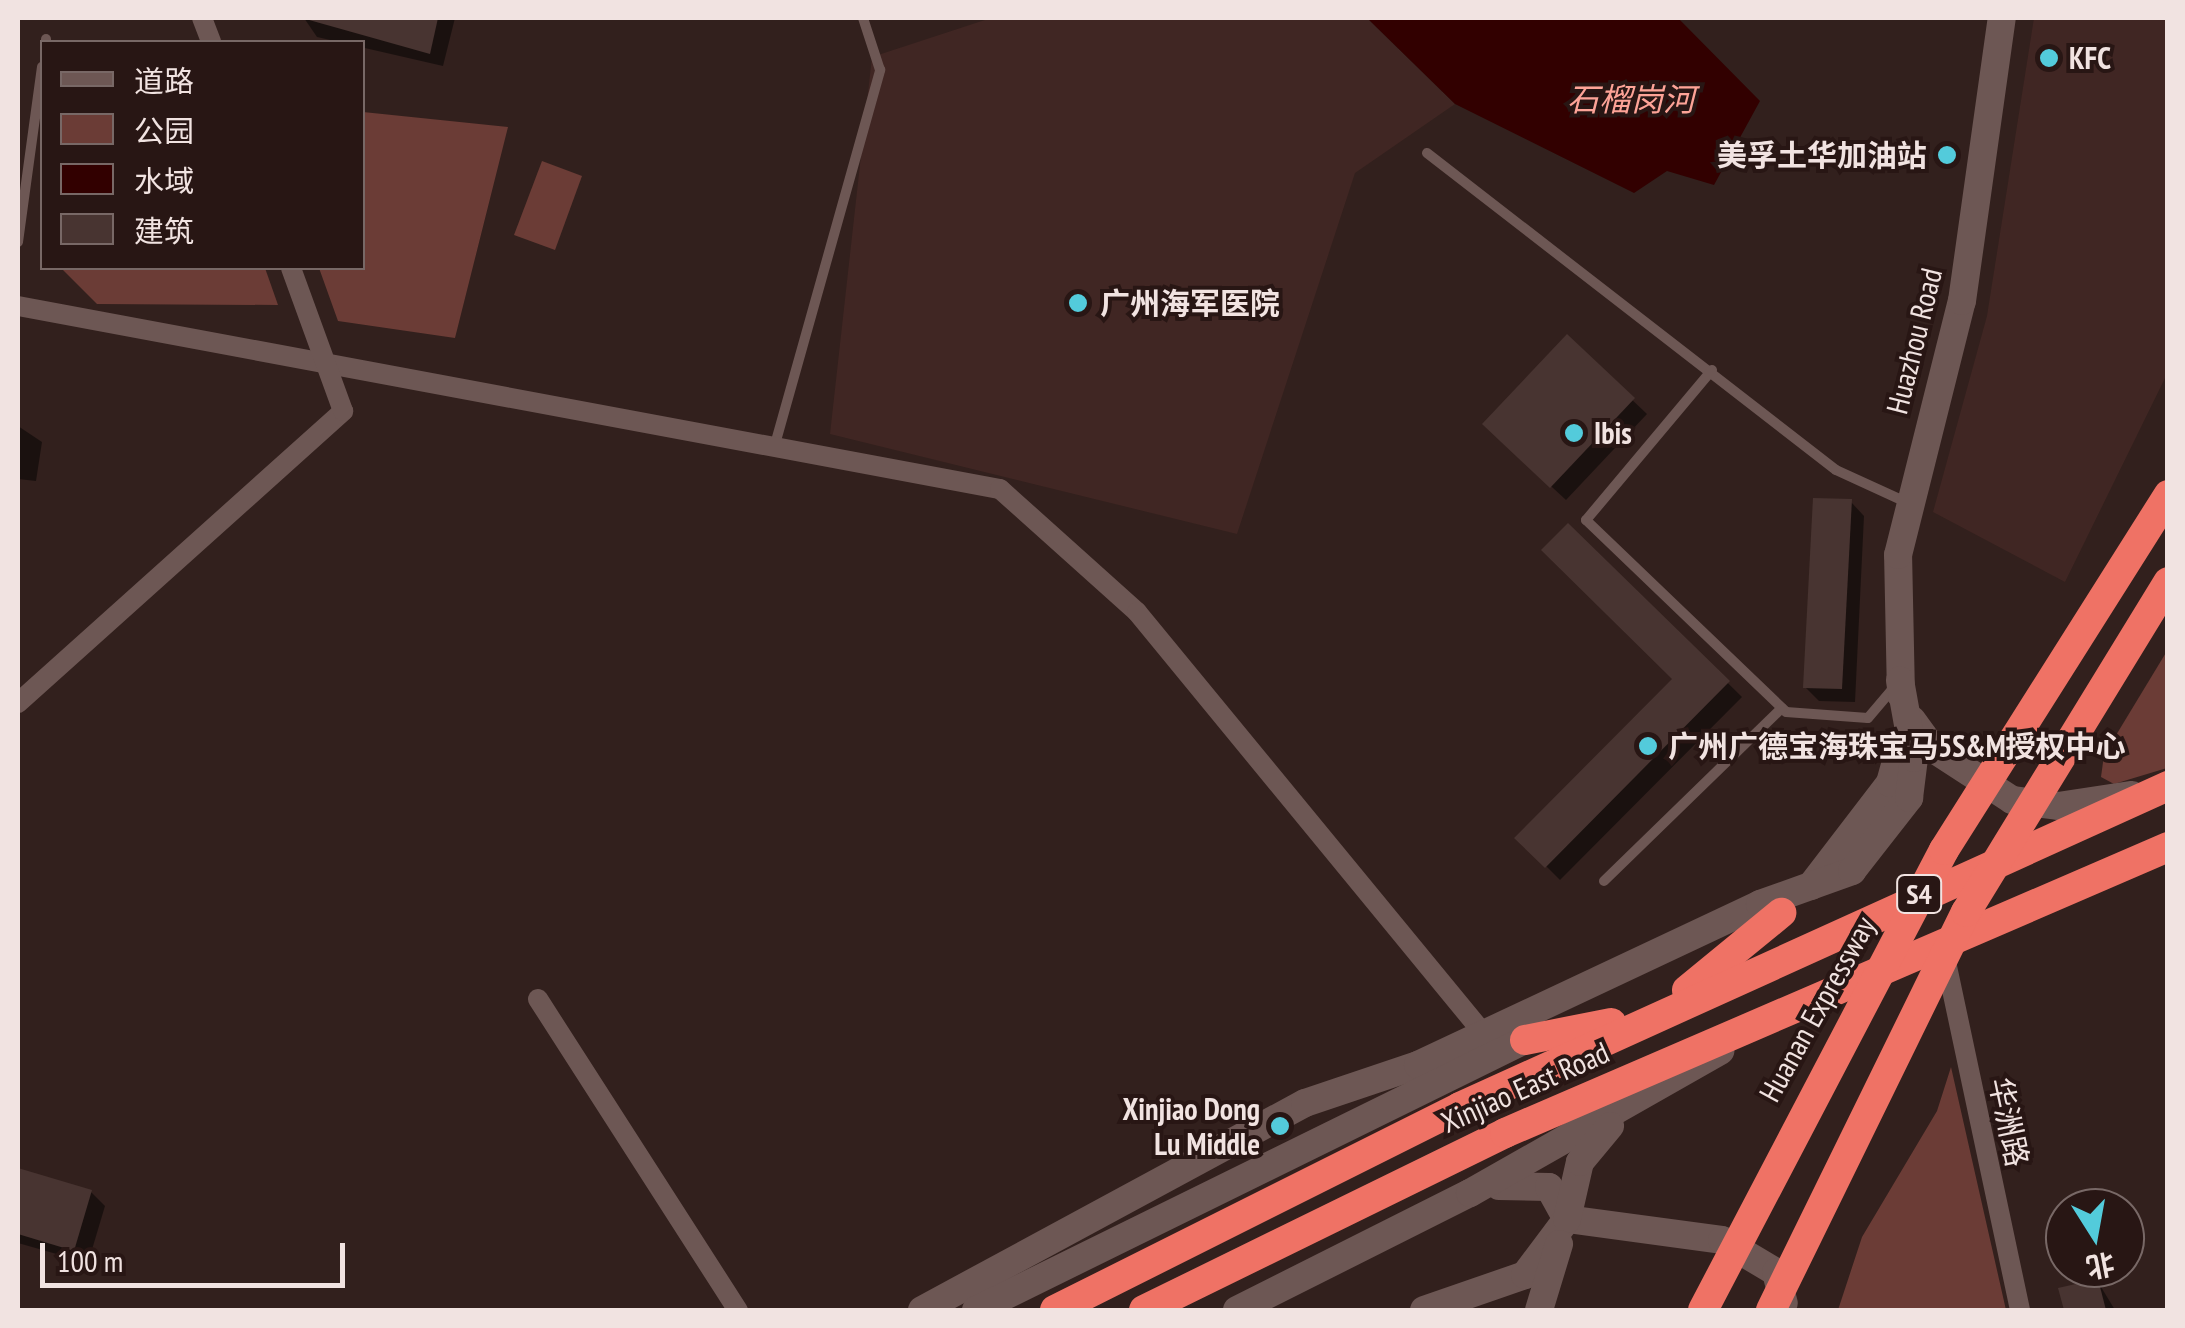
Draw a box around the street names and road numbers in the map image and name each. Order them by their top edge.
street label: Huazhou Road [1879,265,1949,417]
road number: S4 [1894,871,1944,917]
street label: Huanan Expressway [1751,910,1883,1108]
street label: Xinjiao East Road [1436,1034,1614,1140]
street label: 华洲路 [1982,1074,2036,1170]

